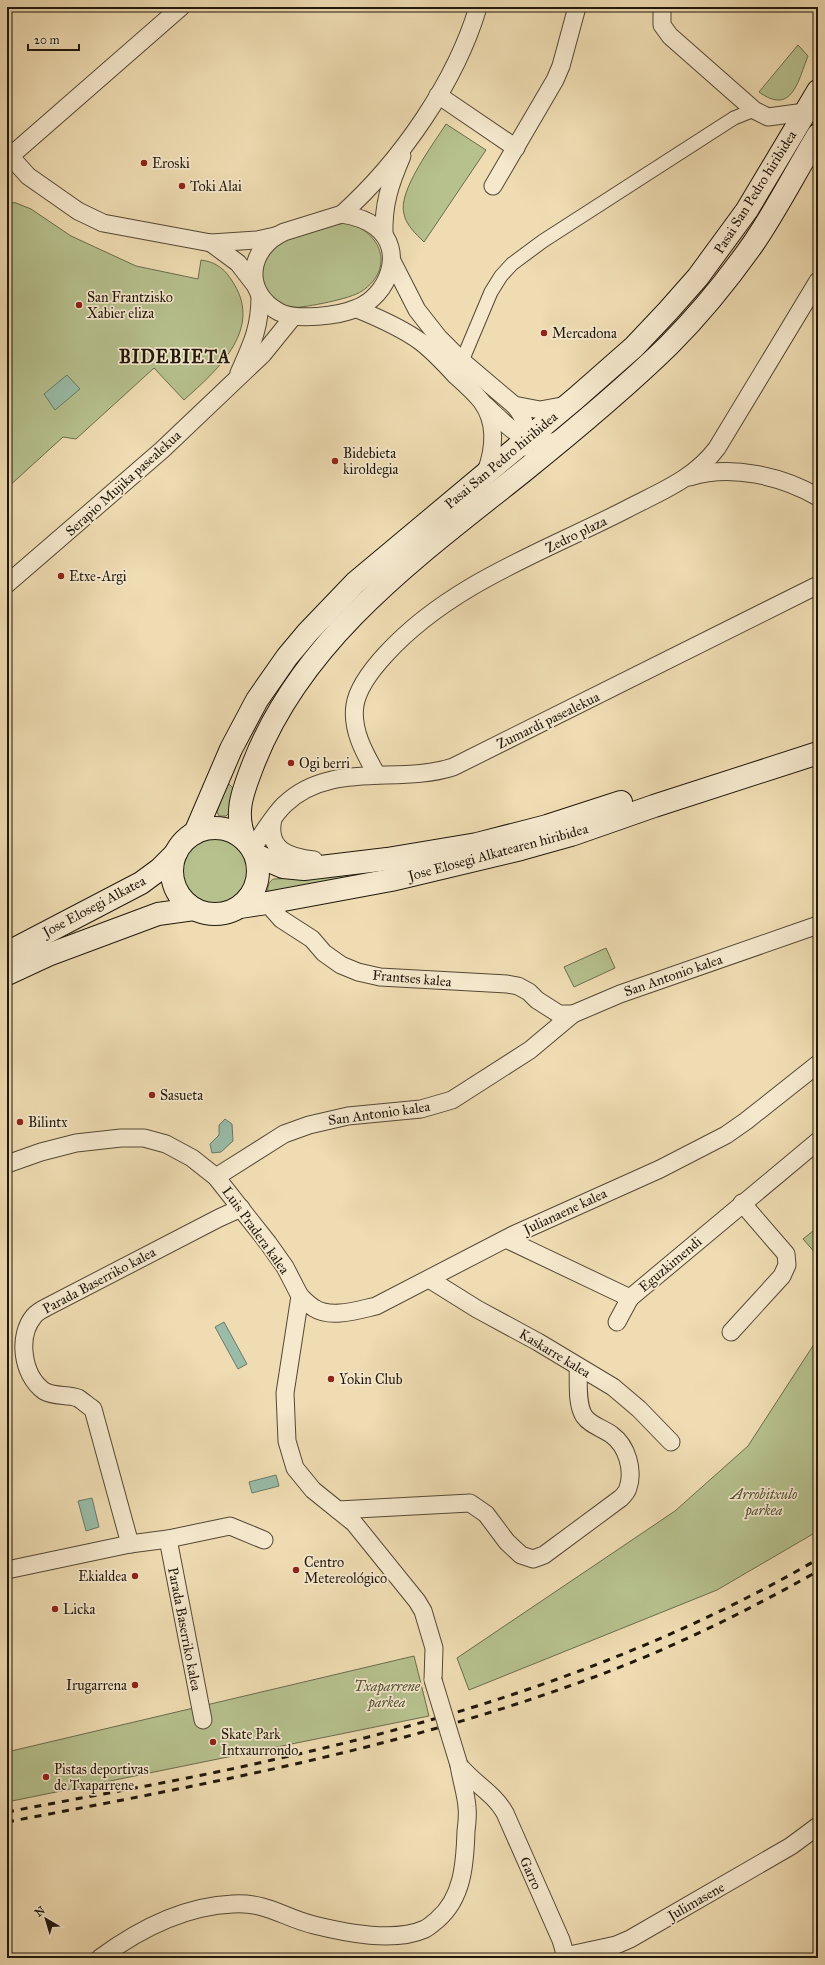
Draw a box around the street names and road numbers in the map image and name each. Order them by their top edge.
street label: Pasai San Pedro hiribidea [711,127,800,257]
street label: Pasai San Pedro hiribidea [441,408,561,513]
street label: Serapio Mujika pasealekua [62,427,185,540]
street label: Zedro plaza [543,512,610,557]
street label: Zumardi pasealekua [494,688,602,753]
street label: Jose Elosegi Alkatearen hiribidea [404,820,590,886]
street label: Jose Elosegi Alkatea [38,872,149,943]
street label: San Antonio kalea [622,951,725,1000]
street label: Frantses kalea [372,967,452,990]
street label: San Antonio kalea [327,1098,431,1129]
street label: Luis Pradera kalea [218,1183,293,1277]
street label: Julianaene kalea [519,1185,610,1240]
street label: Eguzkimendi [635,1233,705,1296]
street label: Parada Baserriko kalea [40,1243,159,1317]
street label: Kaskarre kalea [516,1325,594,1381]
street label: Parada Baserriko kalea [164,1566,205,1692]
street label: Garro [516,1854,545,1892]
street label: Julimasene [663,1878,728,1926]

